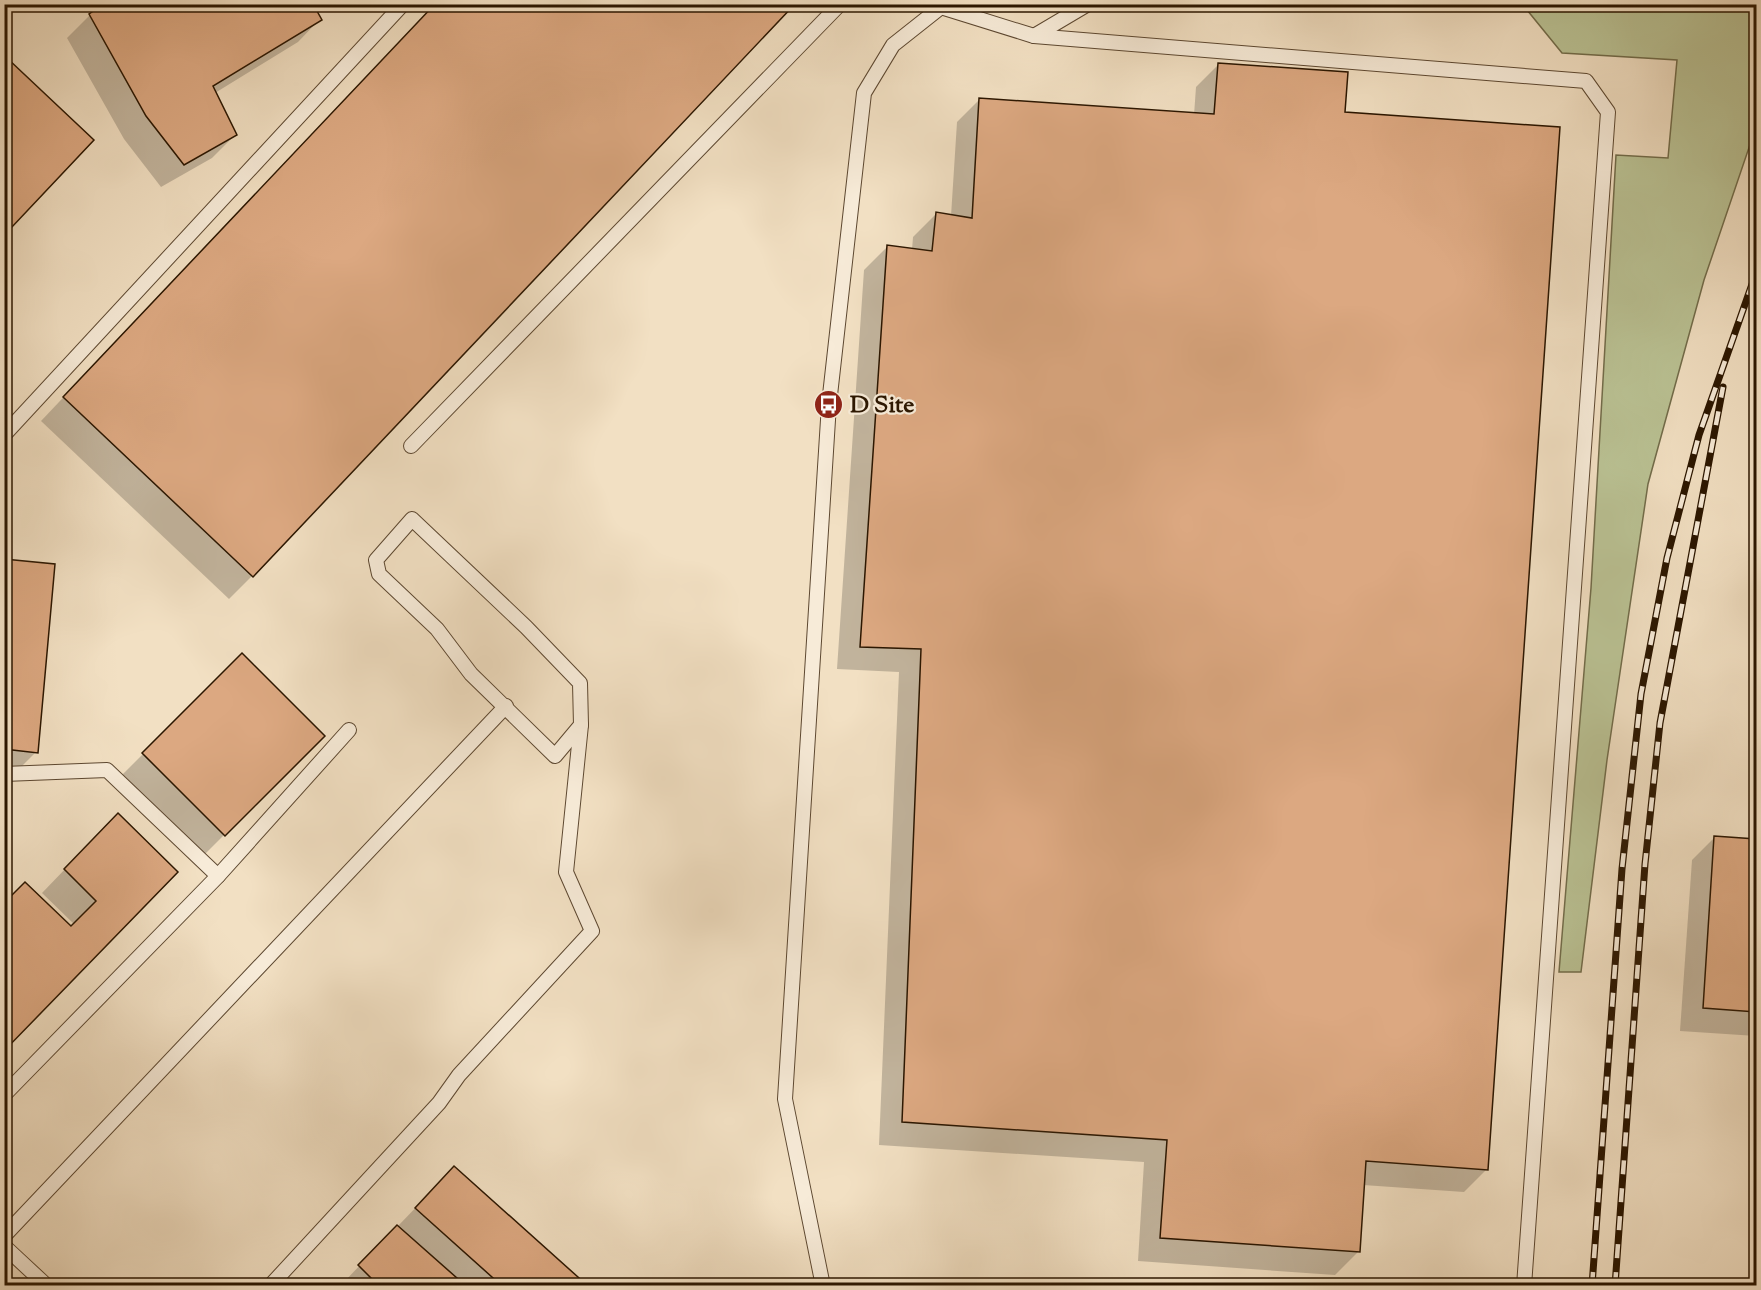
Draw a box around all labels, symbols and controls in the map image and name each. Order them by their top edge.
bus stop icon: D Site [813,388,845,420]
place label: D Site [850,389,915,423]

